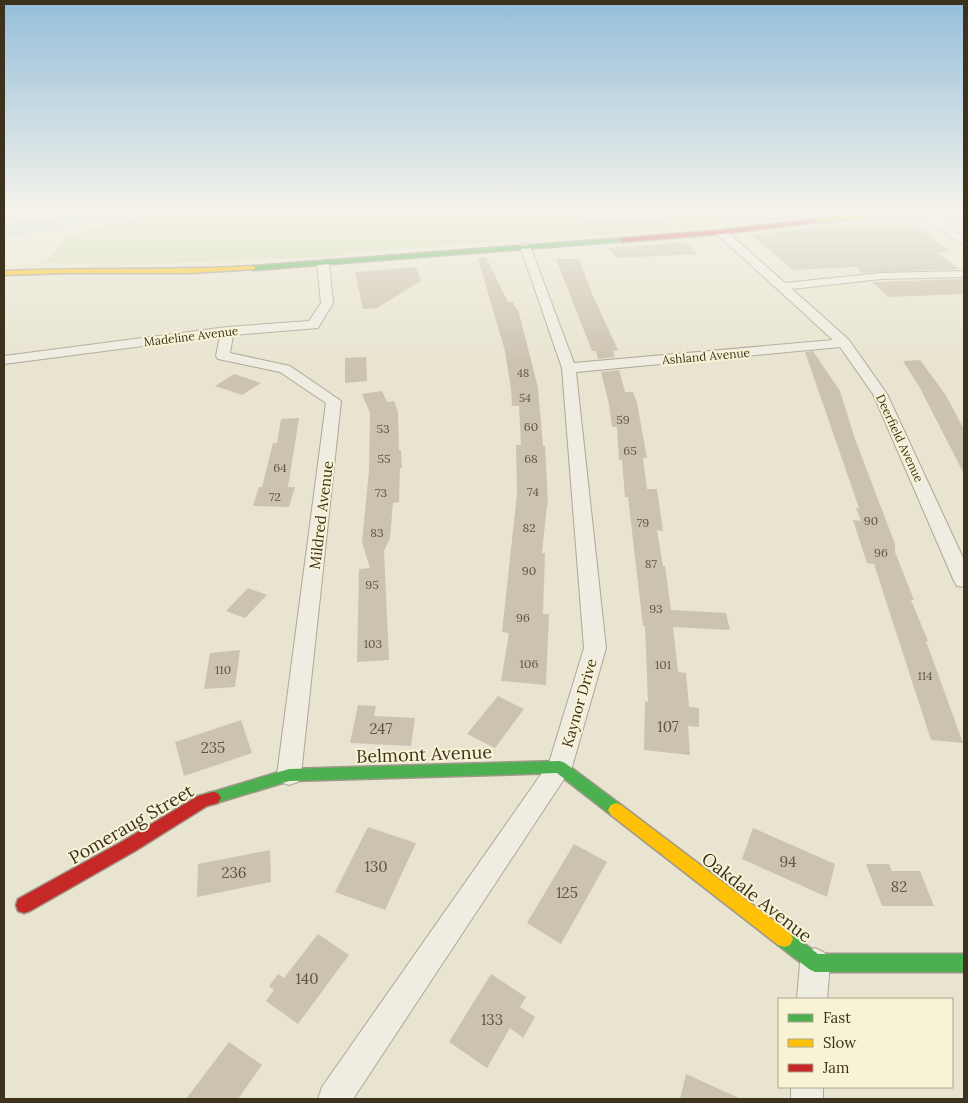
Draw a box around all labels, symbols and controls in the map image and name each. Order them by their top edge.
street label: Madeline Avenue [143,323,240,349]
street label: Ashland Avenue [660,345,751,367]
house number: 48 [517,366,529,380]
house number: 54 [519,391,531,405]
street label: Deerfield Avenue [873,392,927,485]
house number: 59 [616,412,630,427]
house number: 60 [524,419,538,434]
house number: 53 [376,421,390,436]
house number: 65 [623,443,637,458]
house number: 55 [377,451,391,466]
house number: 68 [524,451,538,466]
house number: 64 [273,460,287,475]
street label: Mildred Avenue [305,460,337,570]
house number: 74 [527,484,539,499]
house number: 73 [375,485,387,500]
house number: 72 [269,489,281,504]
house number: 90 [864,513,878,528]
house number: 79 [637,515,649,530]
house number: 82 [522,520,536,535]
house number: 83 [370,525,384,540]
house number: 96 [874,545,888,560]
house number: 87 [645,556,658,571]
house number: 90 [522,563,536,578]
house number: 95 [365,577,379,592]
house number: 93 [649,601,663,616]
house number: 96 [516,610,530,625]
house number: 103 [364,636,383,651]
house number: 106 [520,656,538,671]
street label: Kaynor Drive [557,656,601,750]
house number: 101 [655,657,671,672]
house number: 110 [215,662,231,677]
house number: 114 [917,668,933,683]
house number: 107 [657,717,679,736]
house number: 247 [370,719,392,738]
house number: 235 [201,738,225,757]
street label: Belmont Avenue [356,740,493,768]
street label: Pomeraug Street [64,779,198,869]
street label: Oakdale Avenue [697,847,817,947]
house number: 94 [780,852,796,871]
house number: 130 [364,857,388,876]
house number: 236 [222,863,246,882]
house number: 82 [891,877,907,896]
house number: 125 [556,883,578,902]
house number: 140 [296,969,318,988]
legend [778,998,953,1088]
text: Fast [823,1008,851,1027]
house number: 133 [481,1010,503,1029]
text: Slow [823,1033,856,1052]
text: Jam [822,1058,850,1077]

